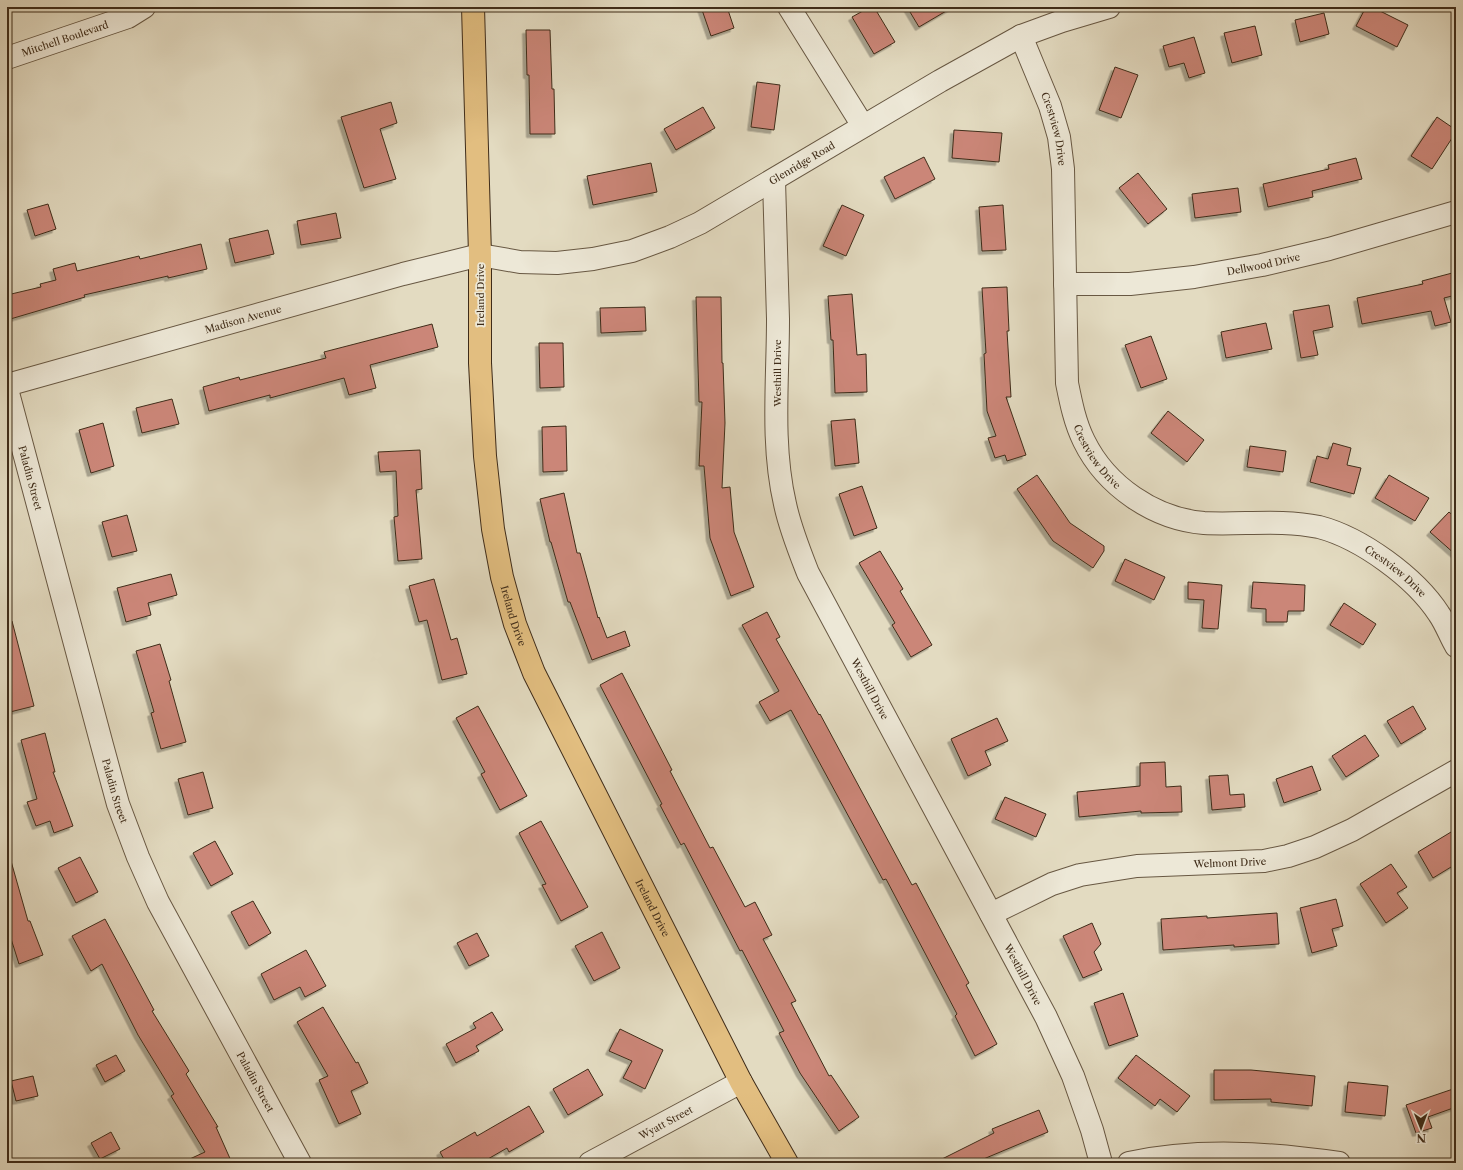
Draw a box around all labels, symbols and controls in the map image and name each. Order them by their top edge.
street label: Mitchell Boulevard [20,18,110,59]
street label: Crestview Drive [1038,90,1069,167]
street label: Glenridge Road [766,138,837,187]
street label: Dellwood Drive [1226,250,1302,278]
street label: Ireland Drive [474,263,487,326]
street label: Madison Avenue [203,302,283,336]
street label: Westhill Drive [771,339,784,408]
street label: Crestview Drive [1071,422,1124,492]
street label: Paladin Street [16,444,46,512]
street label: Crestview Drive [1362,542,1430,600]
street label: Ireland Drive [498,584,530,648]
street label: Westhill Drive [848,655,892,722]
street label: Paladin Street [99,757,131,825]
street label: Welmont Drive [1192,854,1267,870]
street label: Ireland Drive [633,877,673,939]
street label: Westhill Drive [1001,941,1045,1008]
street label: Paladin Street [234,1049,278,1114]
street label: Wyatt Street [636,1102,695,1143]
north arrow [1401,1108,1441,1148]
text: N [1416,1131,1426,1145]

